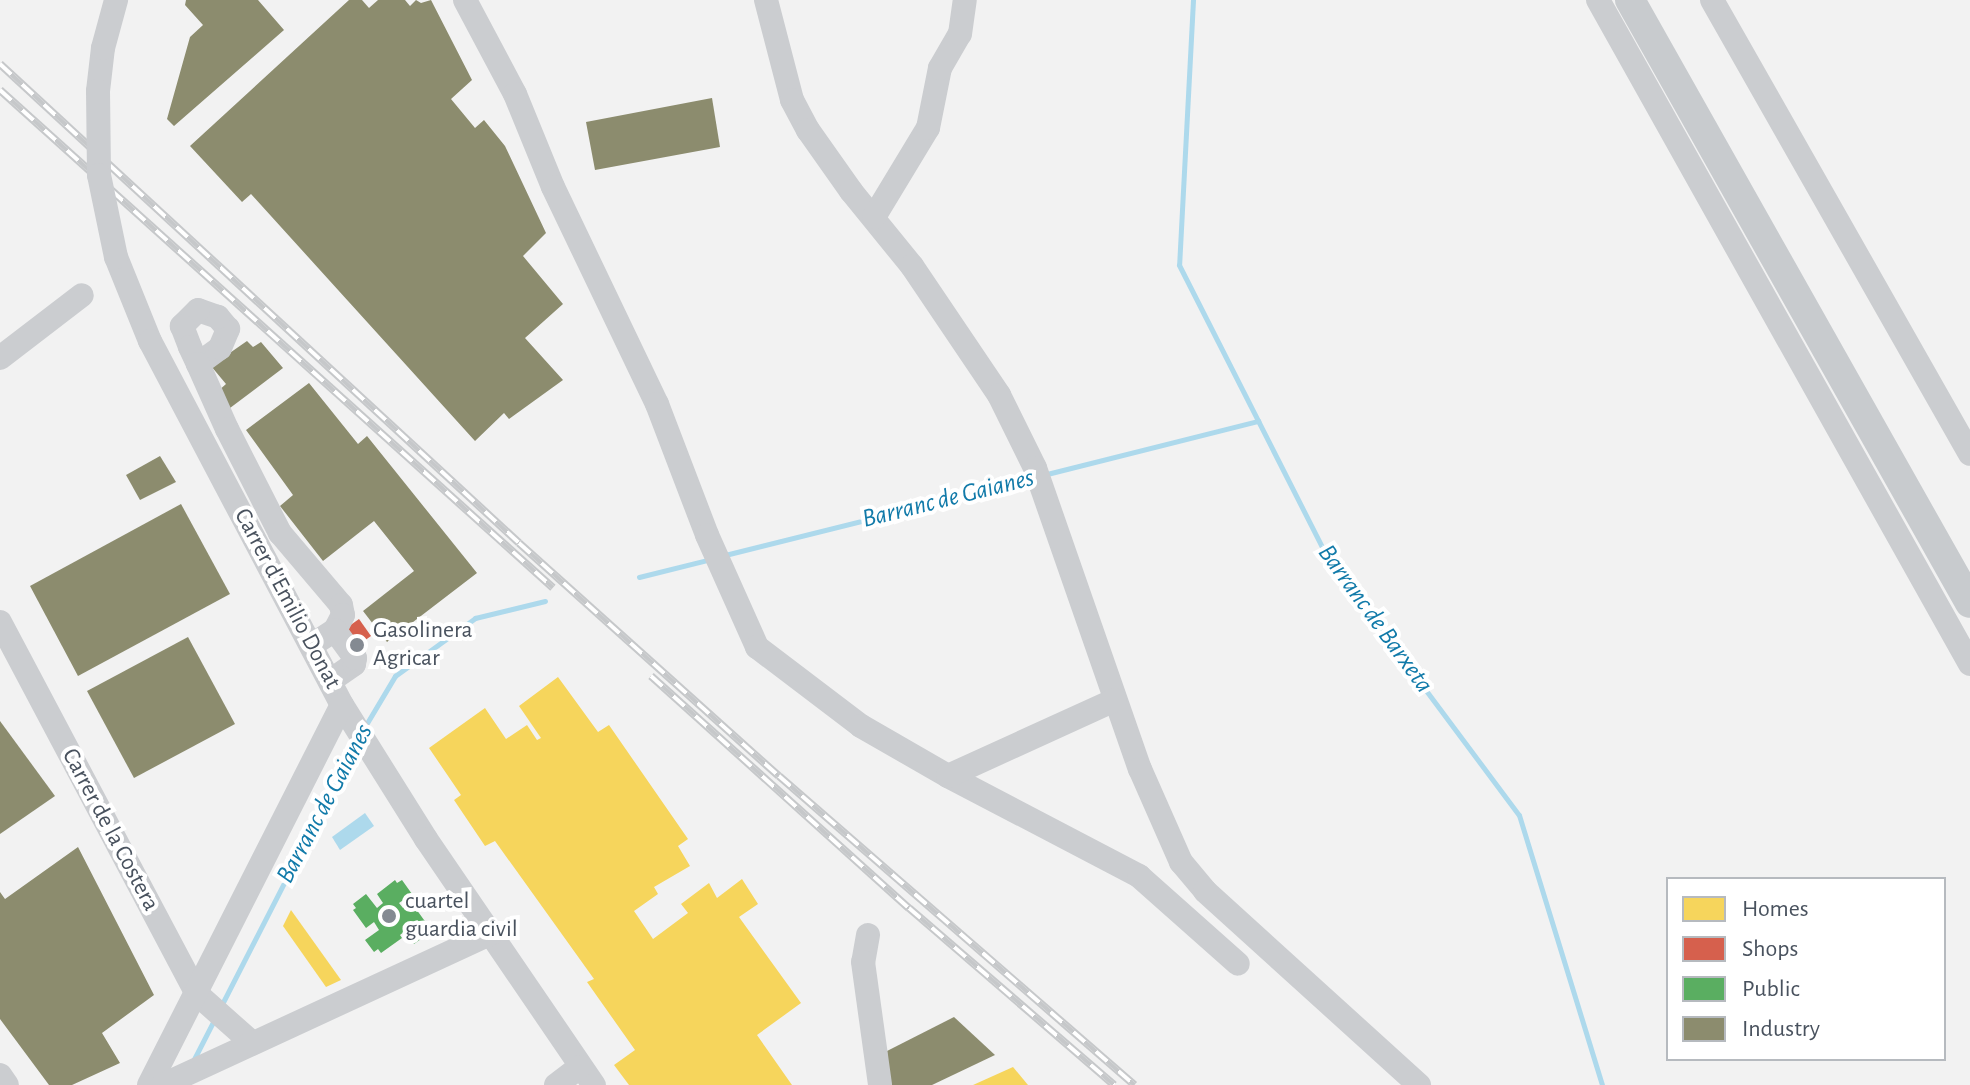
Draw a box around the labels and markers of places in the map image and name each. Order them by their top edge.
place label: Gasolinera Agricar [373,617,473,673]
marker: Gasolinera Agricar [348,636,366,654]
place label: cuartel guardia civil [405,888,518,944]
marker: cuartel guardia civil [380,907,398,925]

